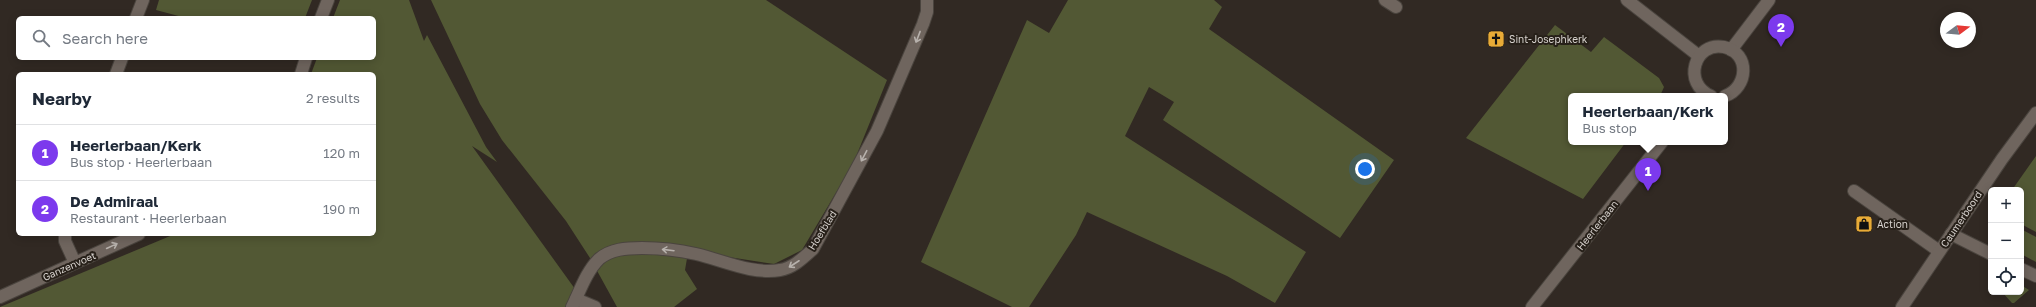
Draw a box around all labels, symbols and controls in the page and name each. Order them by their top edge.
north arrow [1940,12,1976,48]
pin: 2 [1768,14,1794,47]
search box [16,16,376,60]
icon: search [30,27,52,49]
text: Search here [62,29,148,47]
church icon: Sint-Josephkerk [1486,29,1506,49]
one-way arrow [913,31,921,43]
place label: Sint-Josephkerk [1509,33,1588,45]
text: Nearby [32,88,92,109]
text: 2 results [306,90,360,106]
popup [1568,93,1728,145]
text: Heerlerbaan/Kerk [1582,102,1714,120]
text: Bus stop [1582,120,1637,136]
text: Heerlerbaan/Kerk [70,136,201,154]
text: 1 [42,145,48,161]
text: 120 m [323,145,360,161]
one-way arrow [860,150,868,162]
text: Bus stop · Heerlerbaan [70,154,212,170]
pin: 1 [1635,158,1661,191]
your location [1355,159,1375,179]
map controls [1988,187,2024,295]
button: + [1988,187,2024,223]
street label: Caumerboord [1938,189,1984,249]
text: De Admiraal [70,192,158,210]
street label: Heerlerbaan [1574,198,1620,252]
text: 2 [41,201,49,217]
text: 190 m [323,201,360,217]
street label: Hoefblad [805,208,839,252]
text: Restaurant · Heerlerbaan [70,210,227,226]
shop icon: Action [1854,214,1874,234]
place label: Action [1877,218,1908,230]
button: − [1988,223,2024,259]
one-way arrow [106,242,118,249]
one-way arrow [662,246,675,253]
street label: Ganzenvoet [41,249,97,283]
button: locate [1988,259,2024,295]
one-way arrow [788,260,800,268]

